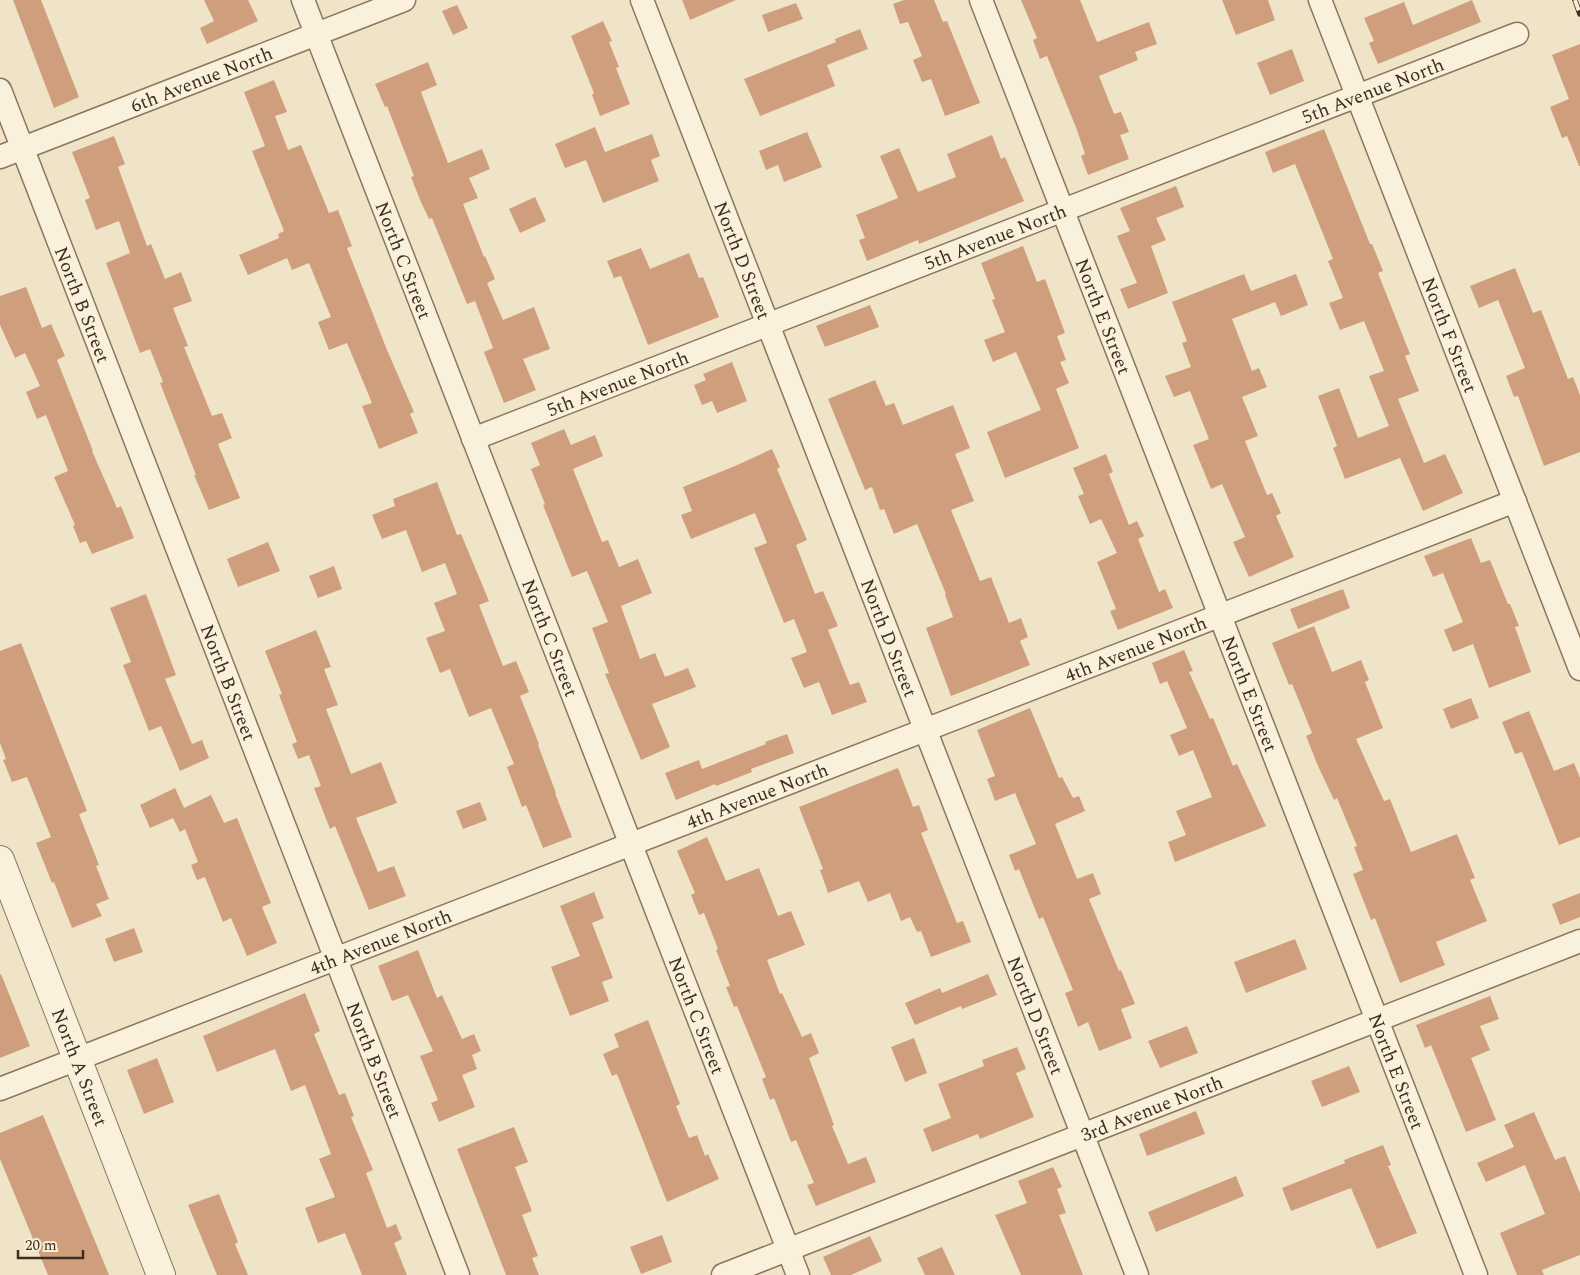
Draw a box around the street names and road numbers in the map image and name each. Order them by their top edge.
street label: 6th Avenue North [127,39,277,121]
street label: 5th Avenue North [1298,51,1449,132]
street label: North D Street [705,197,778,324]
street label: 5th Avenue North [920,197,1071,279]
street label: North C Street [367,198,439,324]
street label: North B Street [46,243,117,368]
street label: North E Street [1067,254,1138,379]
street label: North F Street [1413,273,1484,397]
street label: 5th Avenue North [543,344,693,425]
street label: North C Street [513,575,585,701]
street label: North D Street [852,575,924,702]
street label: 4th Avenue North [1061,609,1211,690]
street label: North B Street [192,620,263,746]
street label: North E Street [1213,632,1285,757]
street label: 4th Avenue North [682,756,833,837]
street label: 4th Avenue North [306,902,456,984]
street label: North D Street [999,952,1071,1079]
street label: North C Street [660,953,732,1079]
street label: North B Street [338,998,409,1123]
street label: North A Street [43,1004,115,1131]
street label: North E Street [1360,1009,1431,1134]
street label: 3rd Avenue North [1077,1068,1228,1150]

